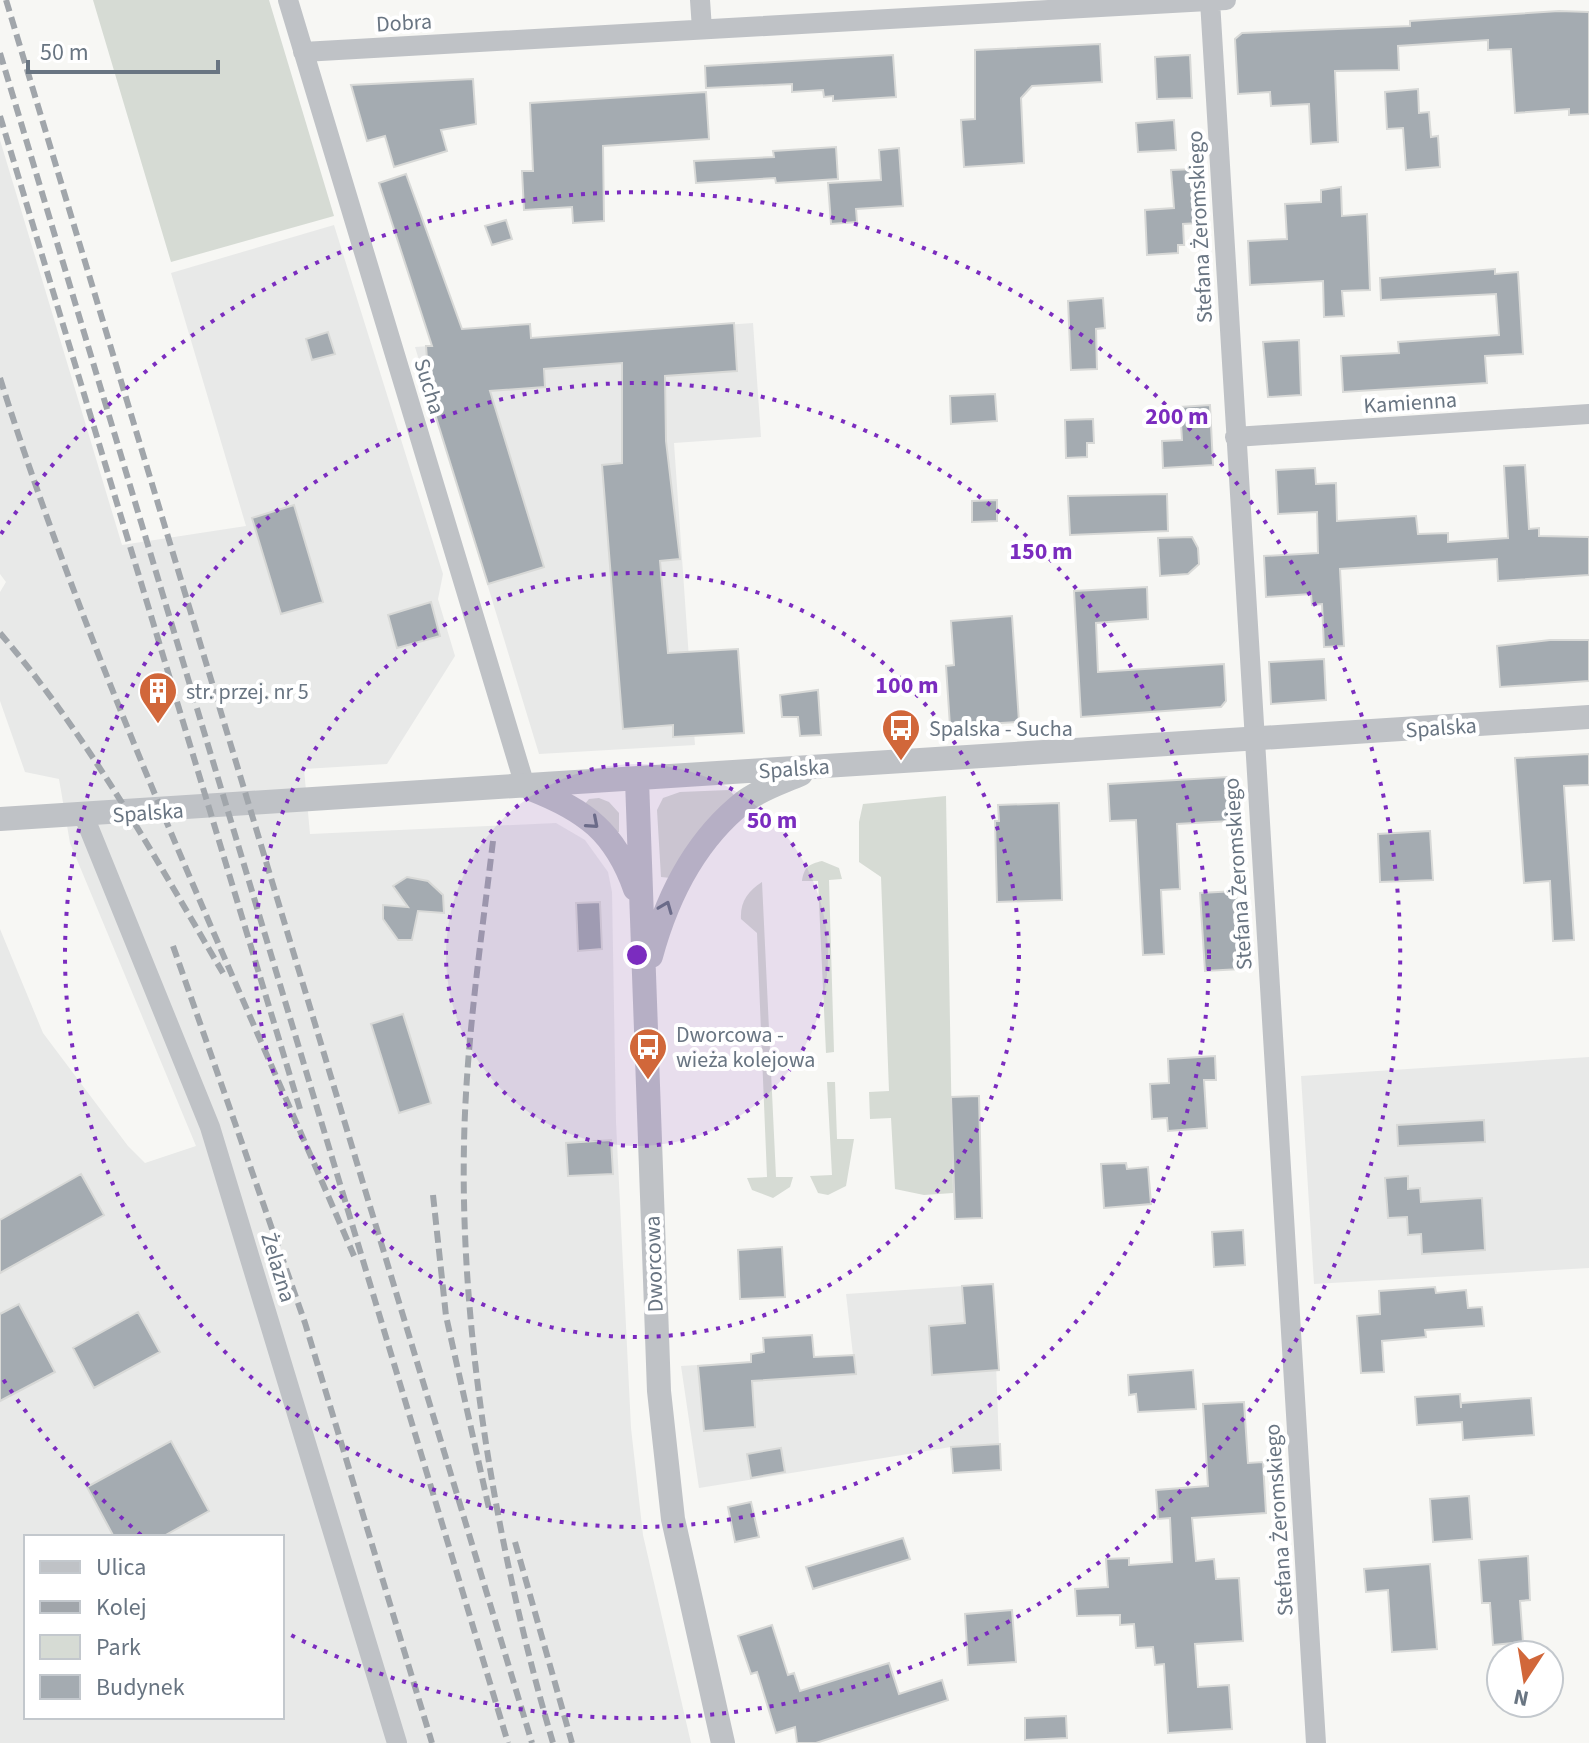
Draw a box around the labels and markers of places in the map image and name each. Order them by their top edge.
building icon: str. przej. nr 5 [137,670,179,725]
place label: str. przej. nr 5 [186,676,309,708]
bus stop icon: Spalska - Sucha [880,707,922,762]
place label: Spalska - Sucha [929,713,1073,745]
centre of rings [623,941,651,969]
place label: Dworcowa - wieża kolejowa [676,1019,815,1076]
bus stop icon: Dworcowa - wieża kolejowa [627,1026,669,1081]

